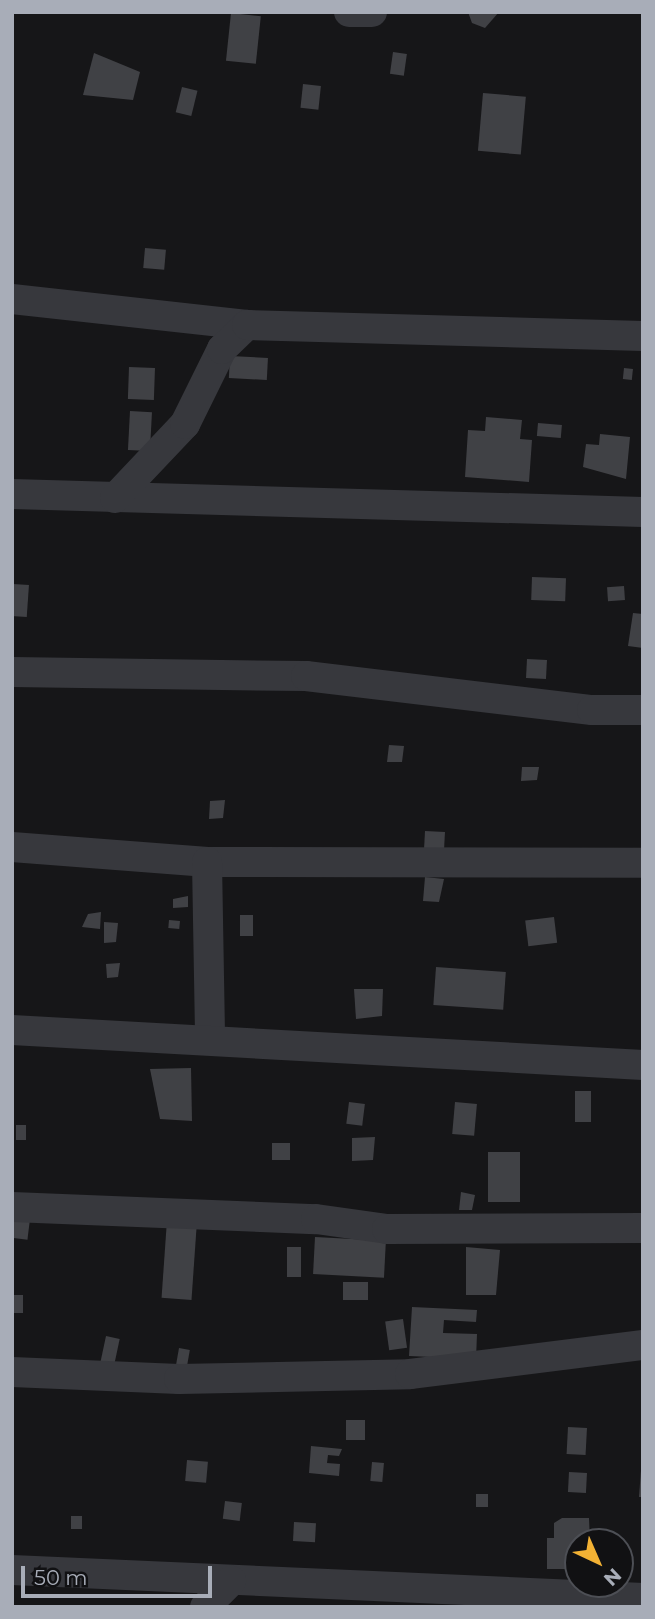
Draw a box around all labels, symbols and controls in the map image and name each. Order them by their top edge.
north arrow [564,1528,634,1598]
scale bar [24,1552,215,1596]
text: N [599,1563,626,1591]
text: 50 m [34,1565,88,1590]

